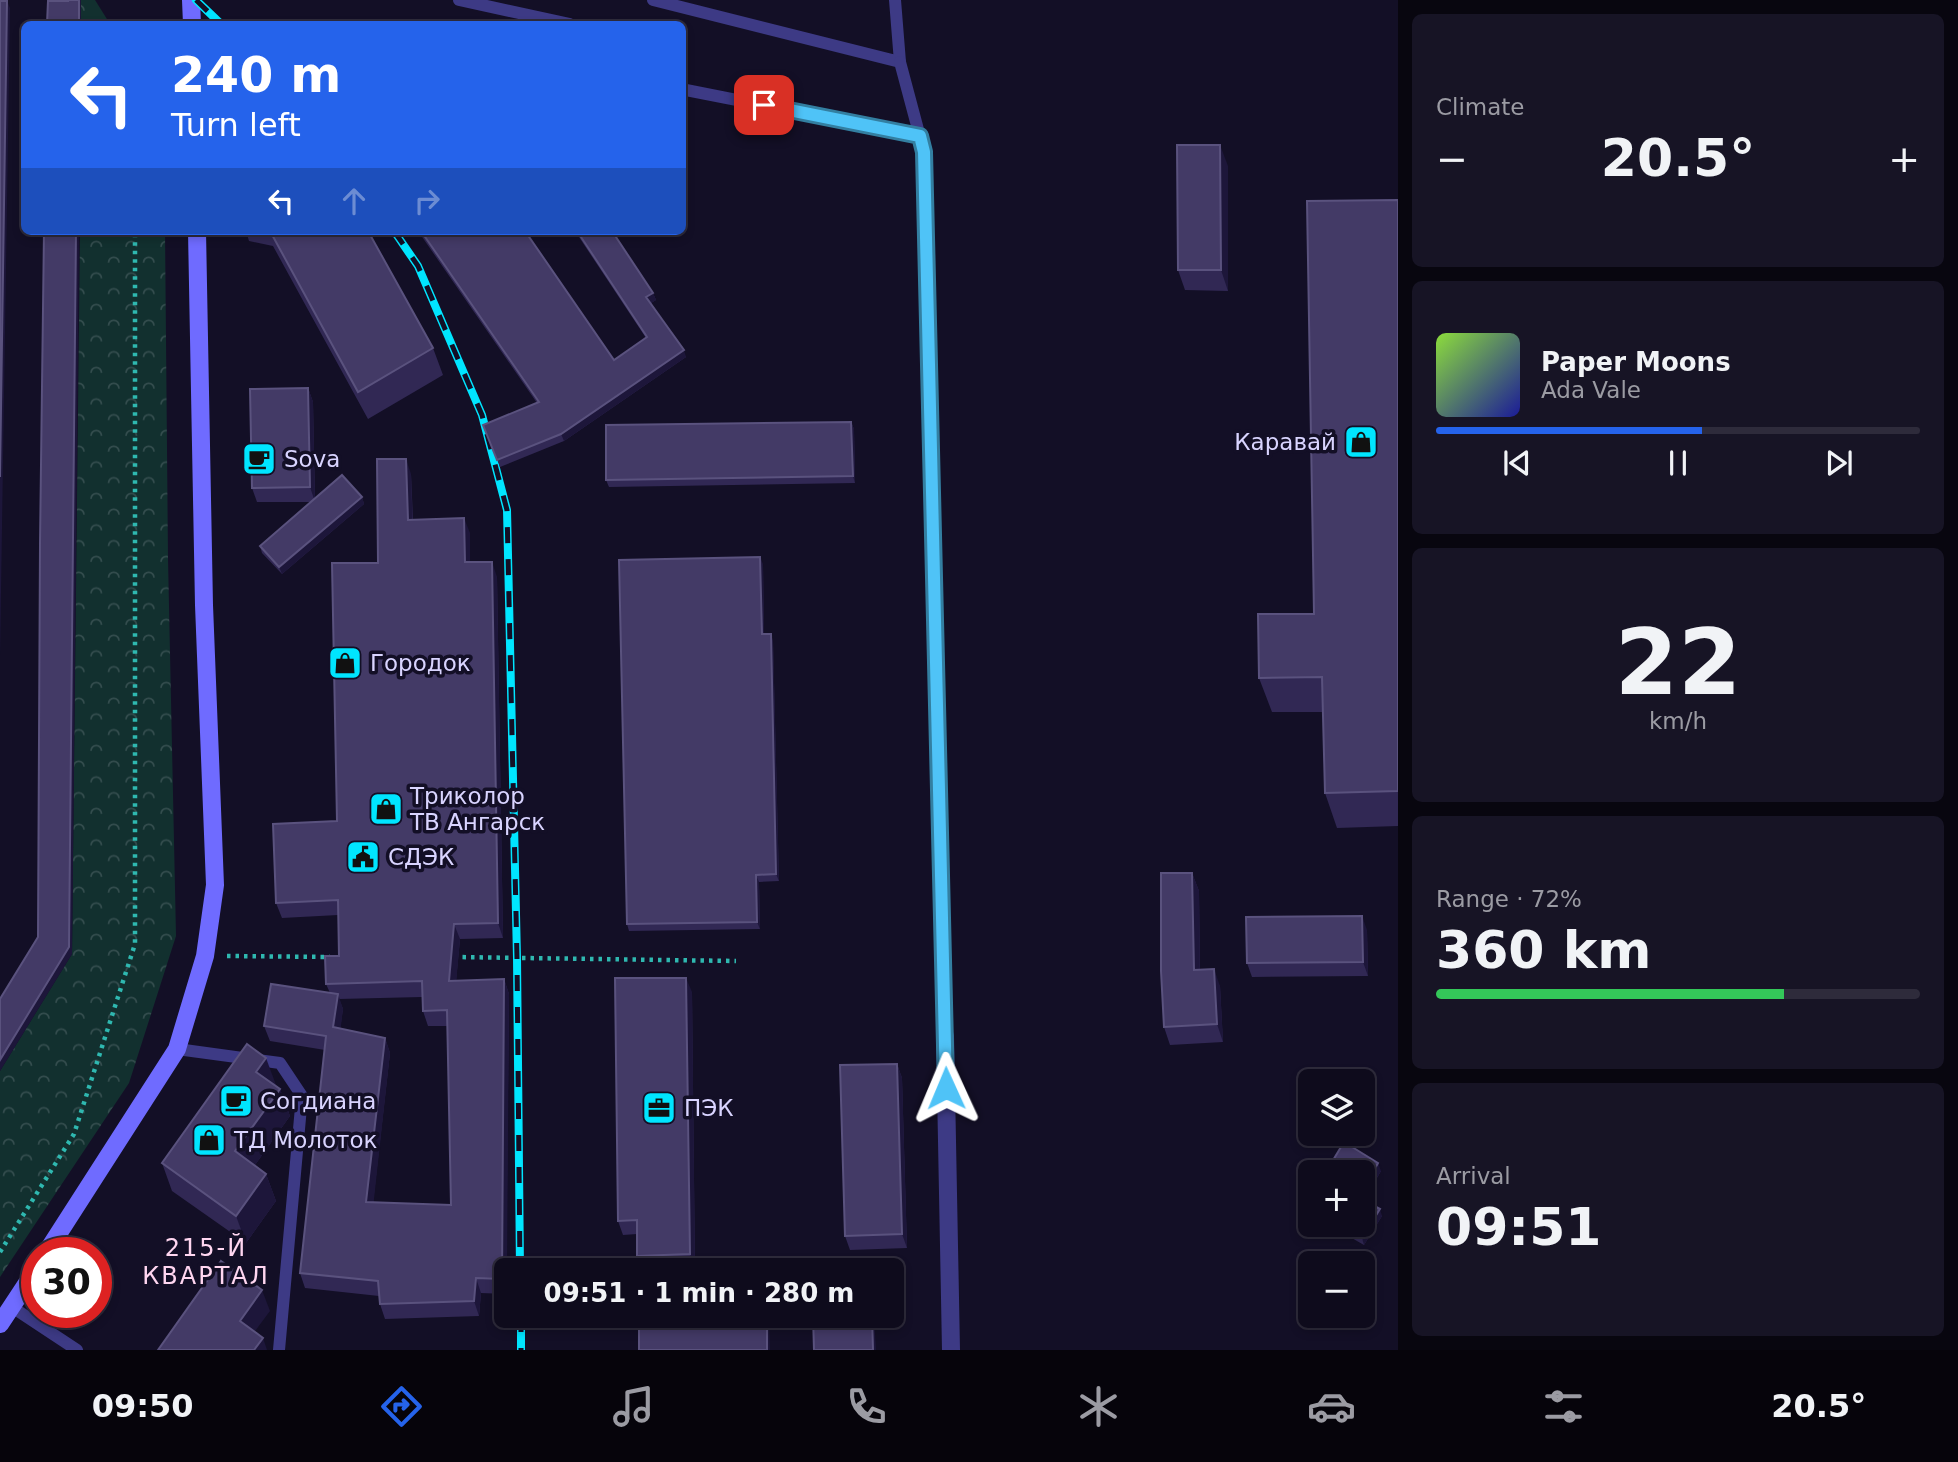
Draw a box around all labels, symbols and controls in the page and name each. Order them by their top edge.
text: 240 m [171,47,341,104]
icon: left [56,49,147,140]
pin [734,75,794,135]
icon: arrive [745,86,783,124]
text: Climate [1436,94,1525,120]
text: Turn left [171,106,301,144]
text: 20.5° [1601,128,1755,188]
text: − [1436,137,1468,181]
text: + [1888,137,1920,181]
icon: left [262,182,300,220]
icon: ahead [335,182,373,220]
icon: right [408,182,446,220]
text: Paper Moons [1541,347,1731,377]
text: Ada Vale [1541,377,1641,403]
shop icon: Каравай [1342,423,1380,461]
place label: Каравай [1234,429,1336,455]
cafe icon: Sova [240,440,278,478]
icon: previous [1498,444,1536,482]
icon: pause [1659,444,1697,482]
icon: next [1820,444,1858,482]
place label: Sova [284,446,340,472]
text: 22 [1615,610,1741,715]
shop icon: Городок [326,644,364,682]
place label: Городок [370,650,471,676]
text: km/h [1649,708,1707,734]
place label: Триколор ТВ Ангарск [409,783,545,835]
shop icon: Триколор ТВ Ангарск [367,790,405,828]
public building icon: СДЭК [344,838,382,876]
place label: СДЭК [388,844,454,870]
text: Range · 72% [1436,886,1582,912]
text: 360 km [1436,920,1651,980]
position arrow [909,1051,983,1125]
map controls [1298,1069,1375,1328]
button: layers [1298,1069,1375,1146]
cafe icon: Согдиана [217,1082,255,1120]
place label: Согдиана [260,1088,376,1114]
office icon: ПЭК [640,1089,678,1127]
place label: ПЭК [684,1095,734,1121]
shop icon: ТД Молоток [190,1121,228,1159]
place label: ТД Молоток [233,1127,377,1153]
button: + [1298,1160,1375,1237]
text: Arrival [1436,1163,1511,1189]
text: 09:51 [1436,1197,1602,1257]
district label: 215-Й КВАРТАЛ [142,1233,270,1290]
speed limit sign: 30 [21,1237,112,1328]
button: − [1298,1251,1375,1328]
text: 09:51 · 1 min · 280 m [544,1278,854,1308]
icon: directions [377,1382,426,1431]
icon: music [609,1382,658,1431]
icon: phone [842,1382,891,1431]
icon: climate [1074,1382,1123,1431]
icon: car [1307,1382,1356,1431]
icon: filters [1539,1382,1588,1431]
text: 09:50 [92,1387,194,1425]
text: 20.5° [1771,1387,1866,1425]

